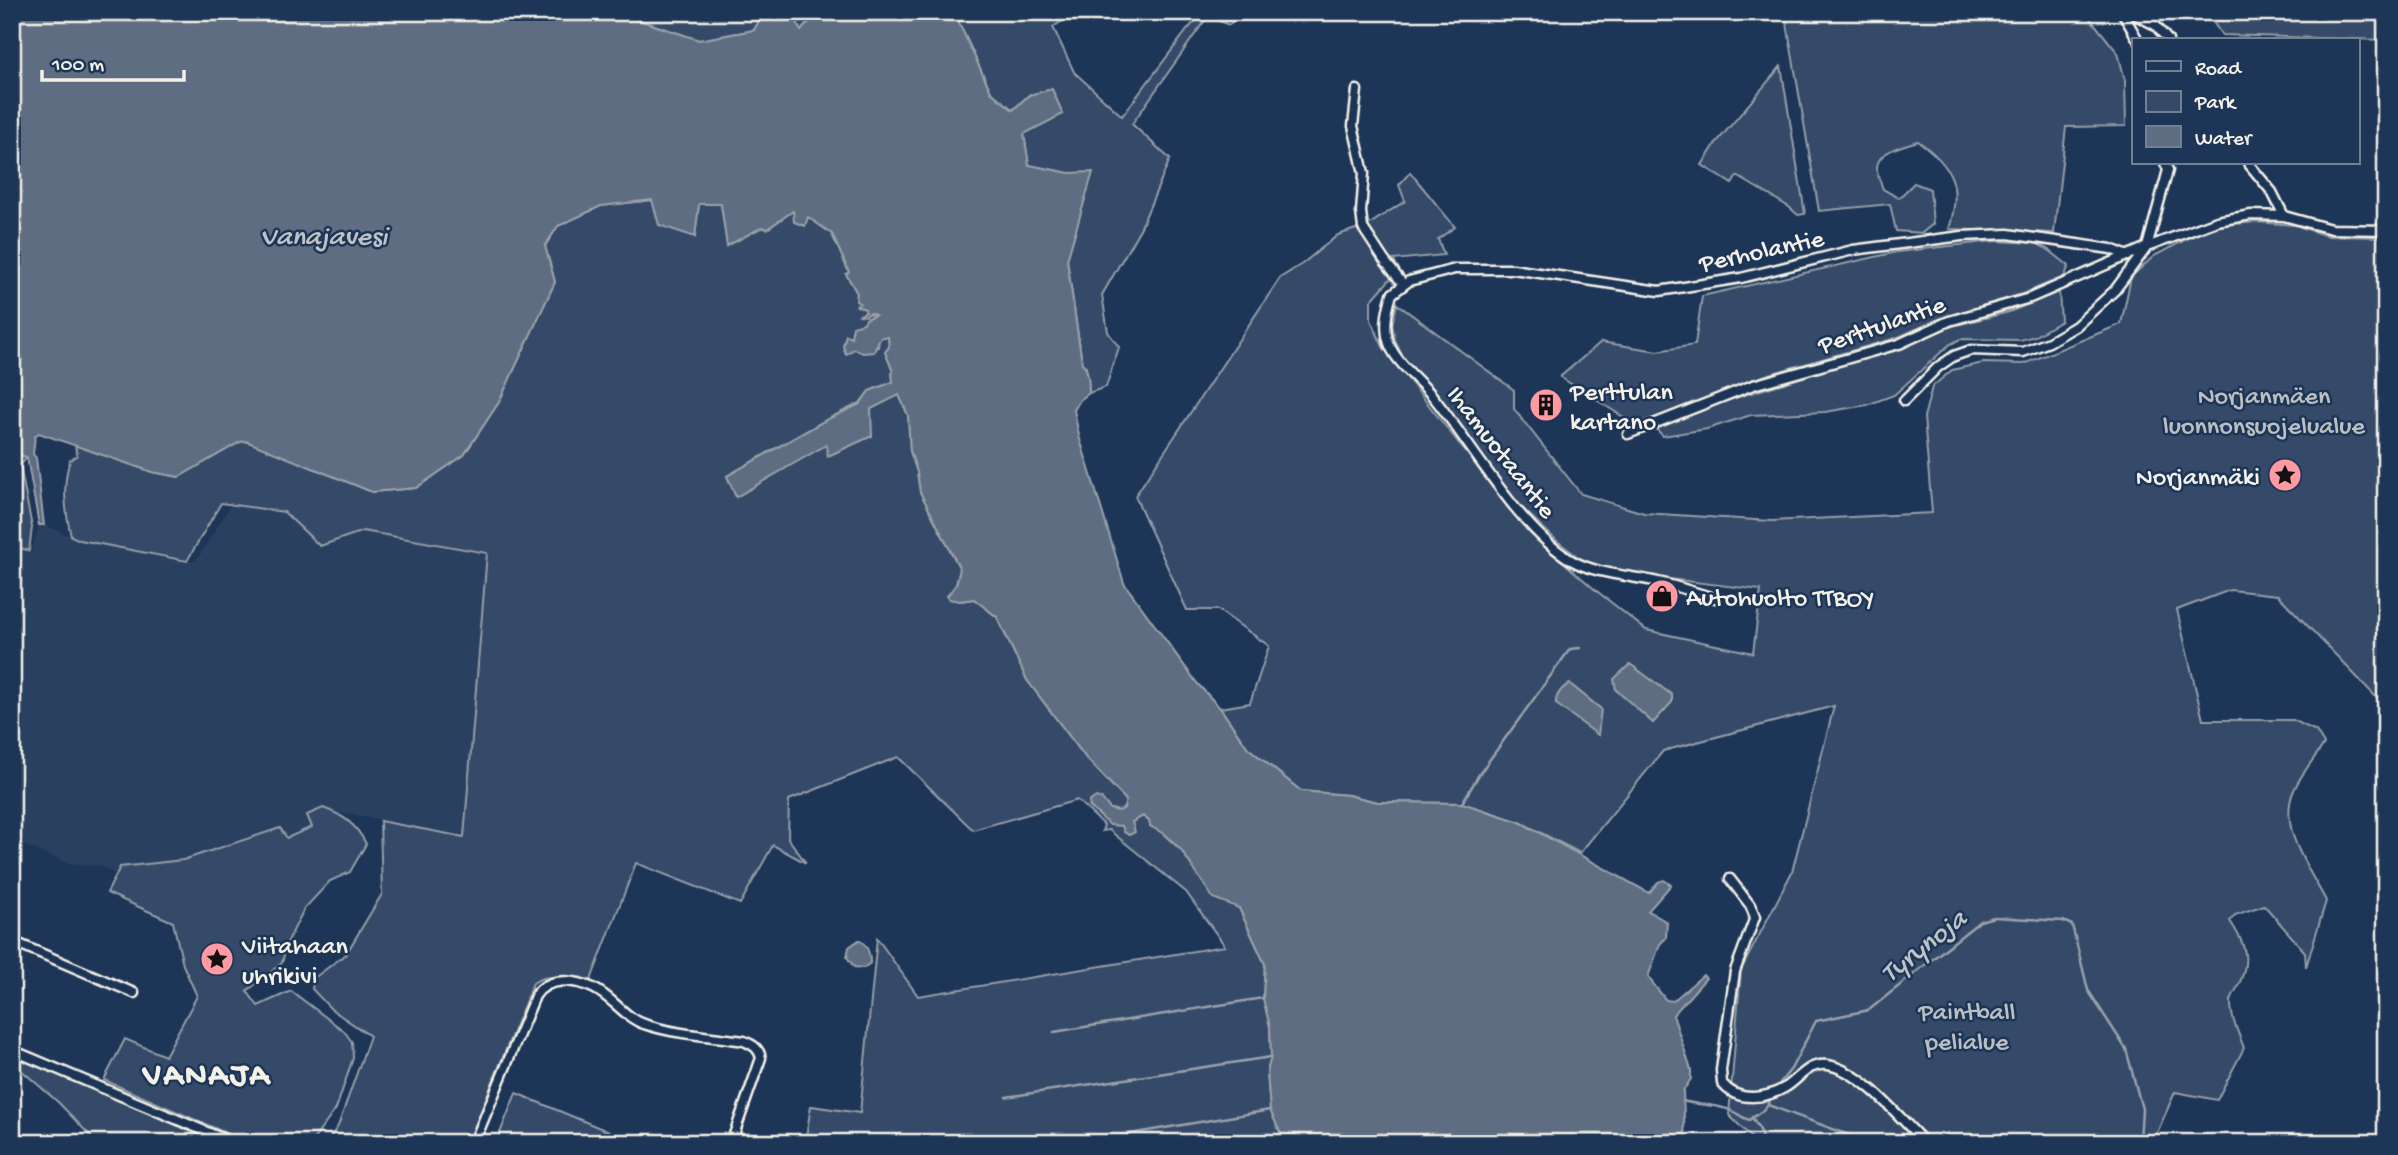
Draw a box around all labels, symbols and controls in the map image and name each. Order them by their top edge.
scale bar [42,38,184,82]
legend [2132,38,2360,164]
text: 100 m [51,54,104,79]
text: Road [2195,58,2243,83]
text: Park [2194,92,2238,117]
text: Water [2195,128,2253,153]
water label: Vanajavesi [261,222,390,255]
street label: Perholantie [1696,225,1828,282]
street label: Perttulantie [1814,291,1951,364]
place label: Perttulan kartano [1569,379,1674,440]
street label: Ihamuotaantie [1438,381,1561,527]
park label: Norjanmäen luonnonsuojelualue [2163,383,2366,444]
building icon: Perttulan kartano [1527,386,1565,424]
place icon: Norjanmäki [2266,456,2304,494]
place label: Norjanmäki [2136,464,2260,495]
shop icon: Autohuolto TTBOY [1643,577,1681,615]
place label: Autohuolto TTBOY [1686,585,1874,616]
water label: Tyrynoja [1875,903,1975,991]
place label: Viitahaan uhrikivi [241,933,349,994]
place icon: Viitahaan uhrikivi [198,940,236,978]
park label: Paintball pelialue [1918,999,2016,1060]
district label: VANAJA [141,1058,271,1096]

